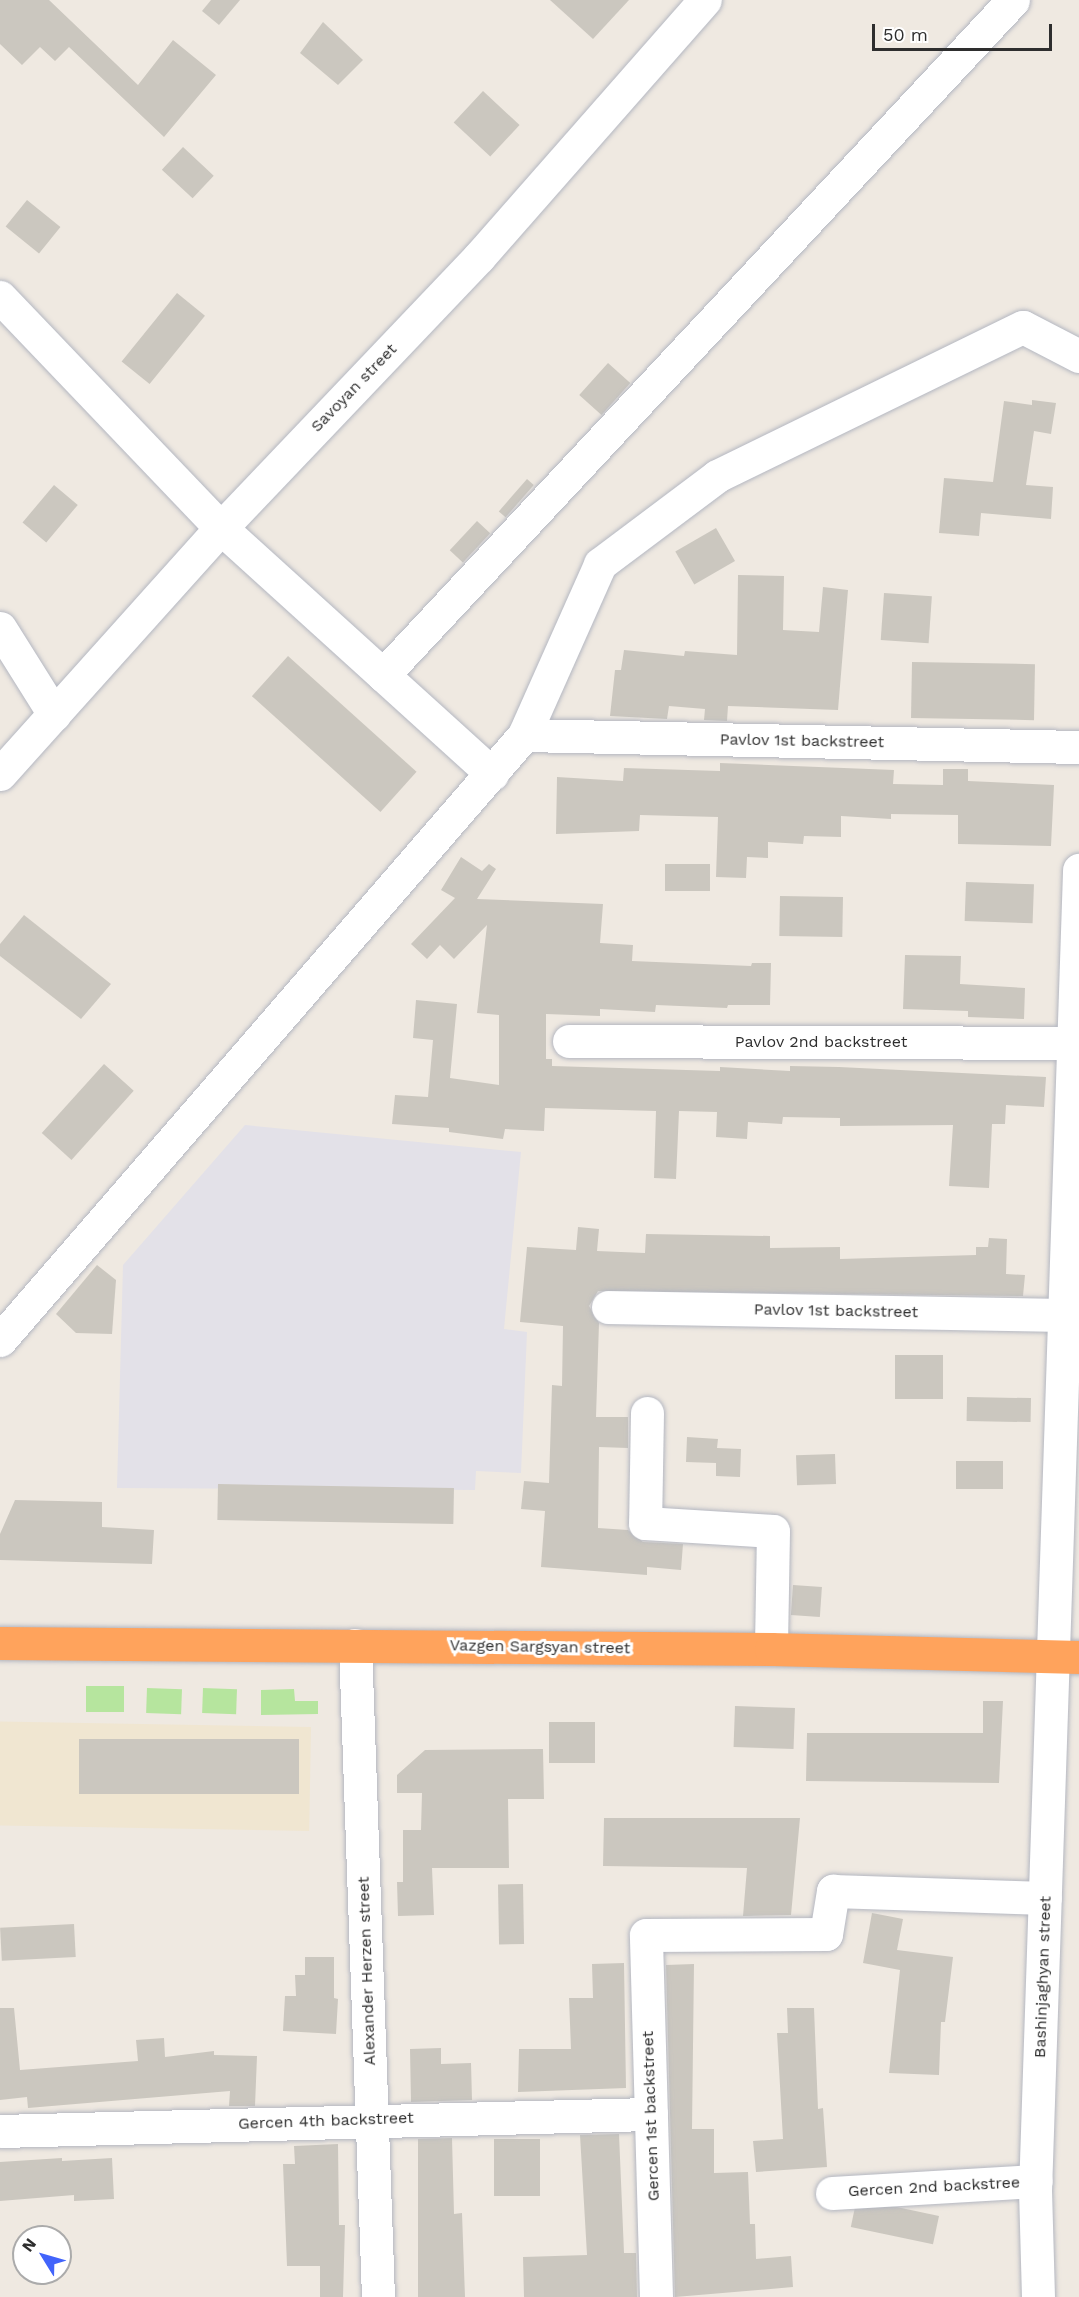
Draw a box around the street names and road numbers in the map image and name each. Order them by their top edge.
street label: Savoyan street [307,340,401,436]
street label: Pavlov 1st backstreet [719,730,885,752]
street label: Pavlov 2nd backstreet [734,1032,908,1052]
street label: Pavlov 1st backstreet [753,1300,919,1322]
street label: Vazgen Sargsyan street [450,1636,630,1658]
street label: Alexander Herzen street [354,1876,380,2066]
street label: Bashinjaghyan street [1031,1896,1055,2058]
street label: Gercen 1st backstreet [638,2030,664,2202]
street label: Gercen 4th backstreet [238,2108,414,2134]
street label: Gercen 2nd backstree [848,2173,1020,2201]

